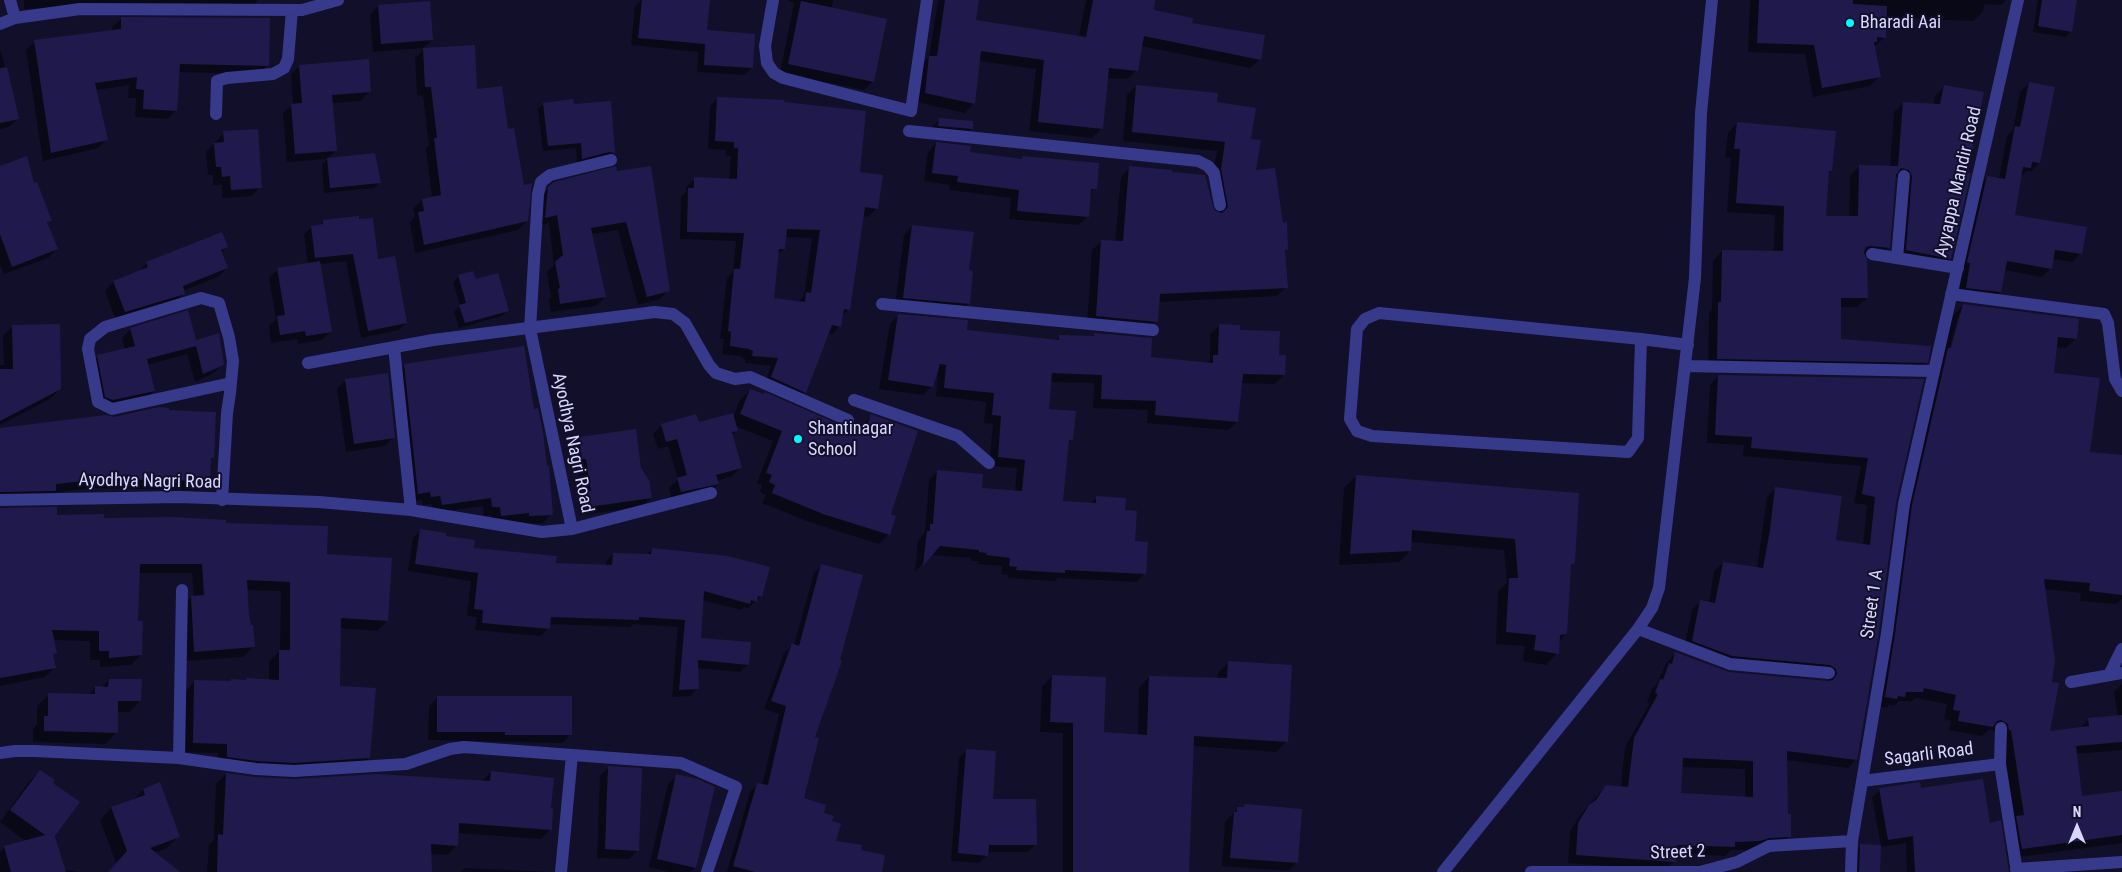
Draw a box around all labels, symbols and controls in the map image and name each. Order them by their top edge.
place label: Bharadi Aai [1860,12,1941,34]
marker: Bharadi Aai [1844,17,1856,29]
street label: Ayyappa Mandir Road [1931,105,1987,259]
street label: Ayodhya Nagri Road [547,371,597,515]
place label: Shantinagar School [808,418,893,460]
marker: Shantinagar School [792,433,804,445]
street label: Ayodhya Nagri Road [79,470,221,494]
street label: Street 1 A [1857,568,1889,640]
street label: Sagarli Road [1883,739,1975,771]
north arrow [2052,802,2102,852]
text: N [2073,804,2081,820]
street label: Street 2 [1650,841,1706,865]

